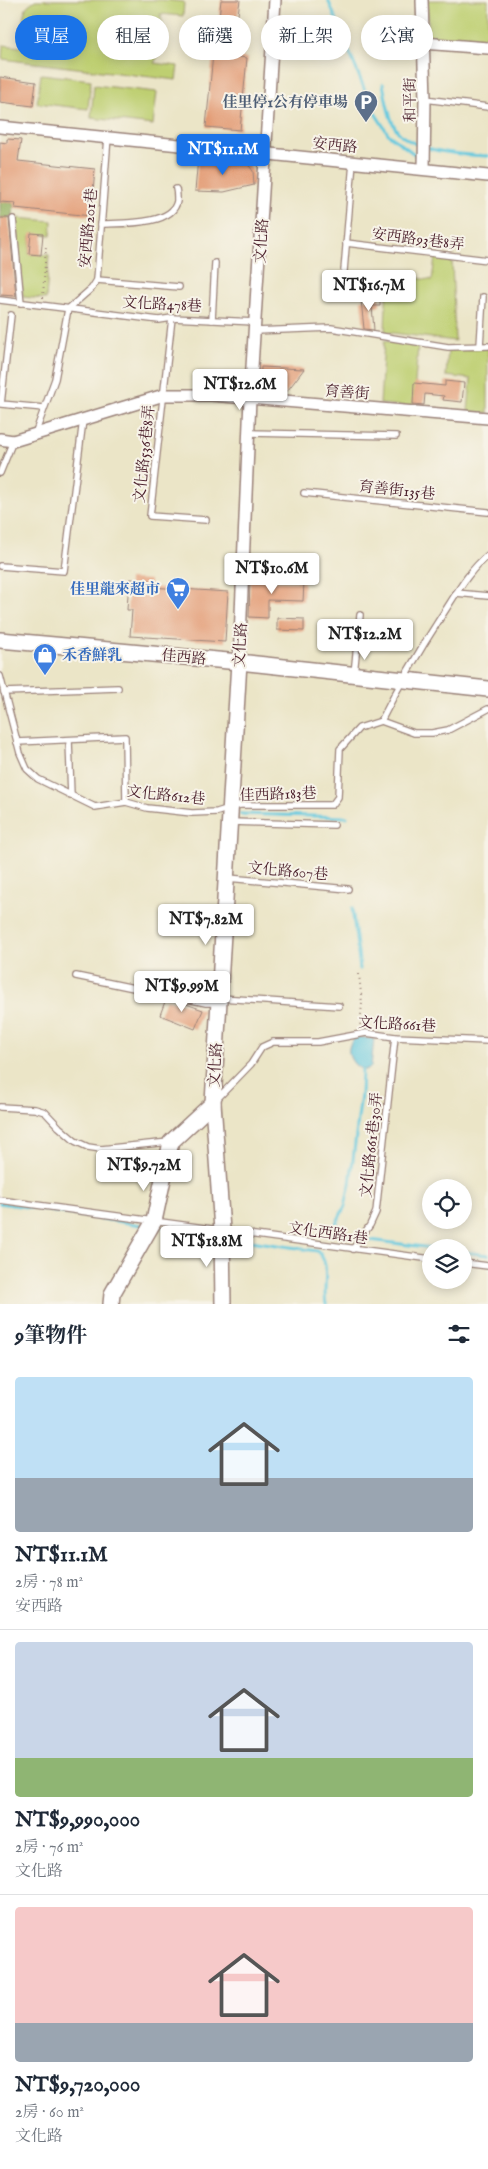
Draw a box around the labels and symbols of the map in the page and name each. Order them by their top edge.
street label: 和平街 [401,77,420,123]
parking icon: 佳里停1公有停車場 [353,89,379,123]
place label: 佳里停1公有停車場 [222,93,348,112]
pin: NT$11.1M [171,134,275,176]
street label: 安西路 [312,134,358,157]
street label: 安西路201巷 [76,187,101,269]
street label: 文化路 [250,218,273,264]
street label: 安西路93巷8弄 [371,224,465,255]
pin: NT$16.7M [317,270,421,312]
street label: 文化路478巷 [122,293,202,316]
pin: NT$12.6M [188,368,292,411]
street label: 育善街 [324,381,370,404]
street label: 文化路536巷8弄 [130,404,159,504]
street label: 育善街135巷 [358,477,436,504]
pin: NT$10.6M [220,552,324,595]
supermarket icon: 佳里龍來超市 [165,576,191,610]
place label: 佳里龍來超市 [70,580,160,599]
pin: NT$12.2M [313,618,417,661]
street label: 文化路 [230,622,251,668]
shop icon: 禾香鮮乳 [32,642,58,676]
place label: 禾香鮮乳 [62,646,122,665]
street label: 佳西路 [161,646,207,669]
street label: 文化路612巷 [126,782,206,809]
street label: 佳西路183巷 [239,784,317,805]
street label: 文化路607巷 [247,859,329,884]
pin: NT$7.82M [154,904,258,946]
pin: NT$9.99M [130,970,234,1013]
street label: 文化路661巷 [357,1013,437,1036]
street label: 文化路 [205,1042,226,1088]
street label: 文化路661巷30弄 [357,1091,386,1199]
pin: NT$9.72M [92,1150,196,1192]
street label: 文化西路1巷 [287,1218,369,1249]
pin: NT$18.8M [155,1226,259,1268]

